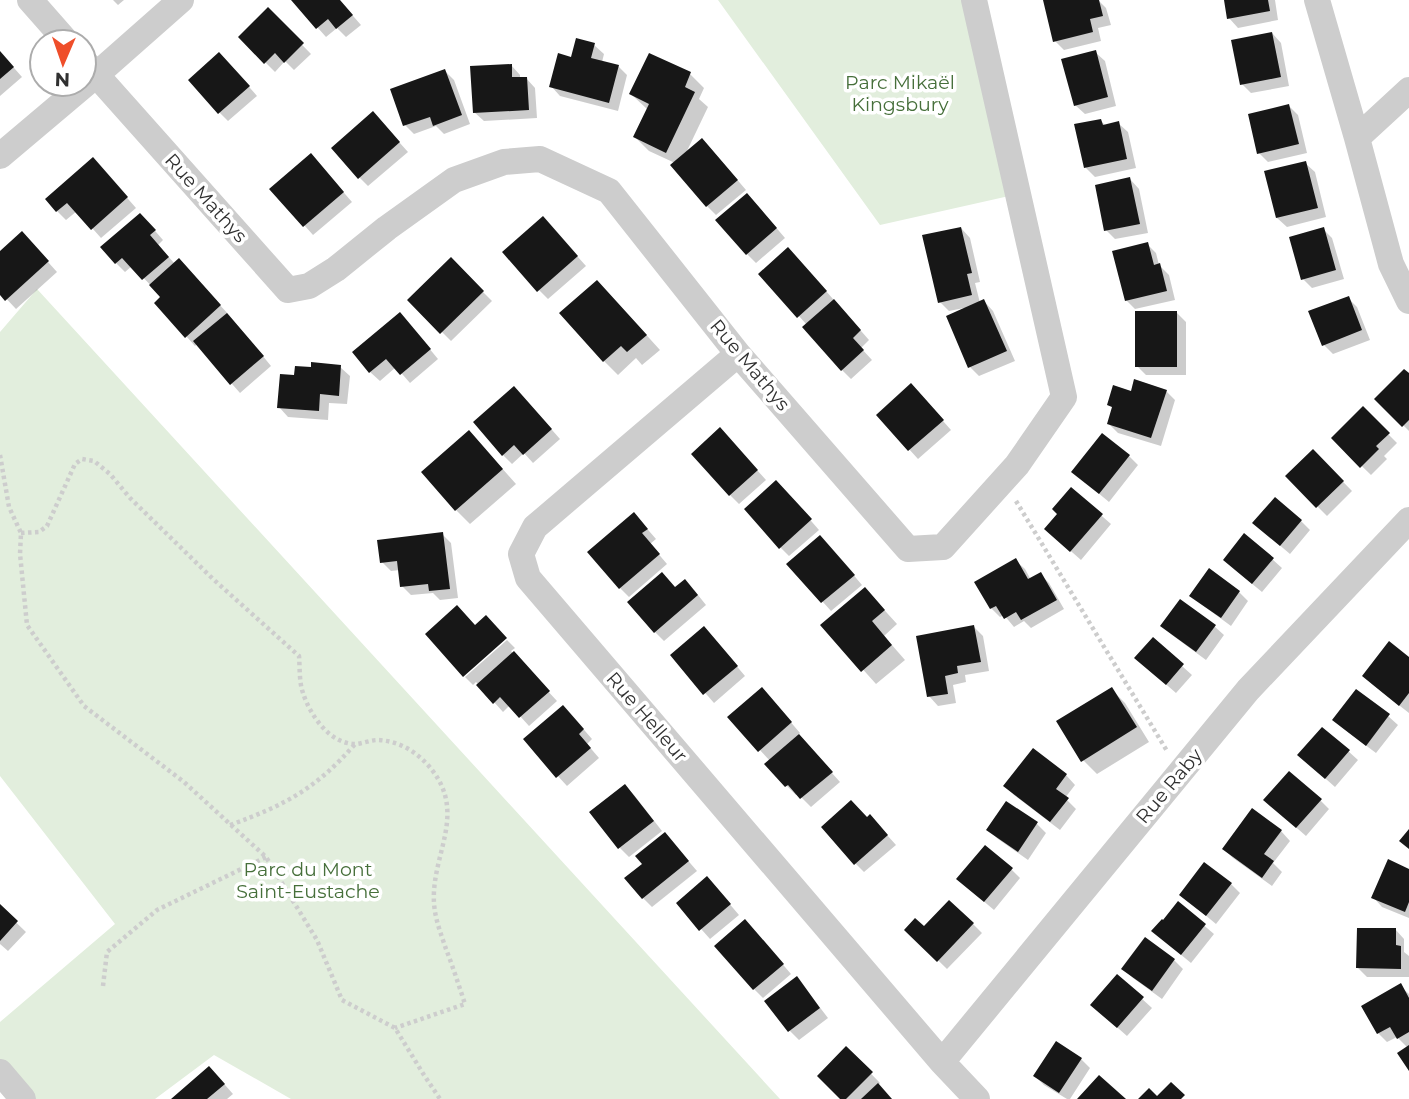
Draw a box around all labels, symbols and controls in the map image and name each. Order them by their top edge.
north arrow [28,28,98,98]
text: N [54,68,71,91]
park label: Parc Mikaël Kingsbury [845,71,955,116]
street label: Rue Mathys [160,149,252,247]
street label: Rue Mathys [705,315,795,415]
street label: Rue Helleur [602,667,692,767]
street label: Rue Raby [1131,743,1207,828]
park label: Parc du Mont Saint-Eustache [236,858,380,903]

